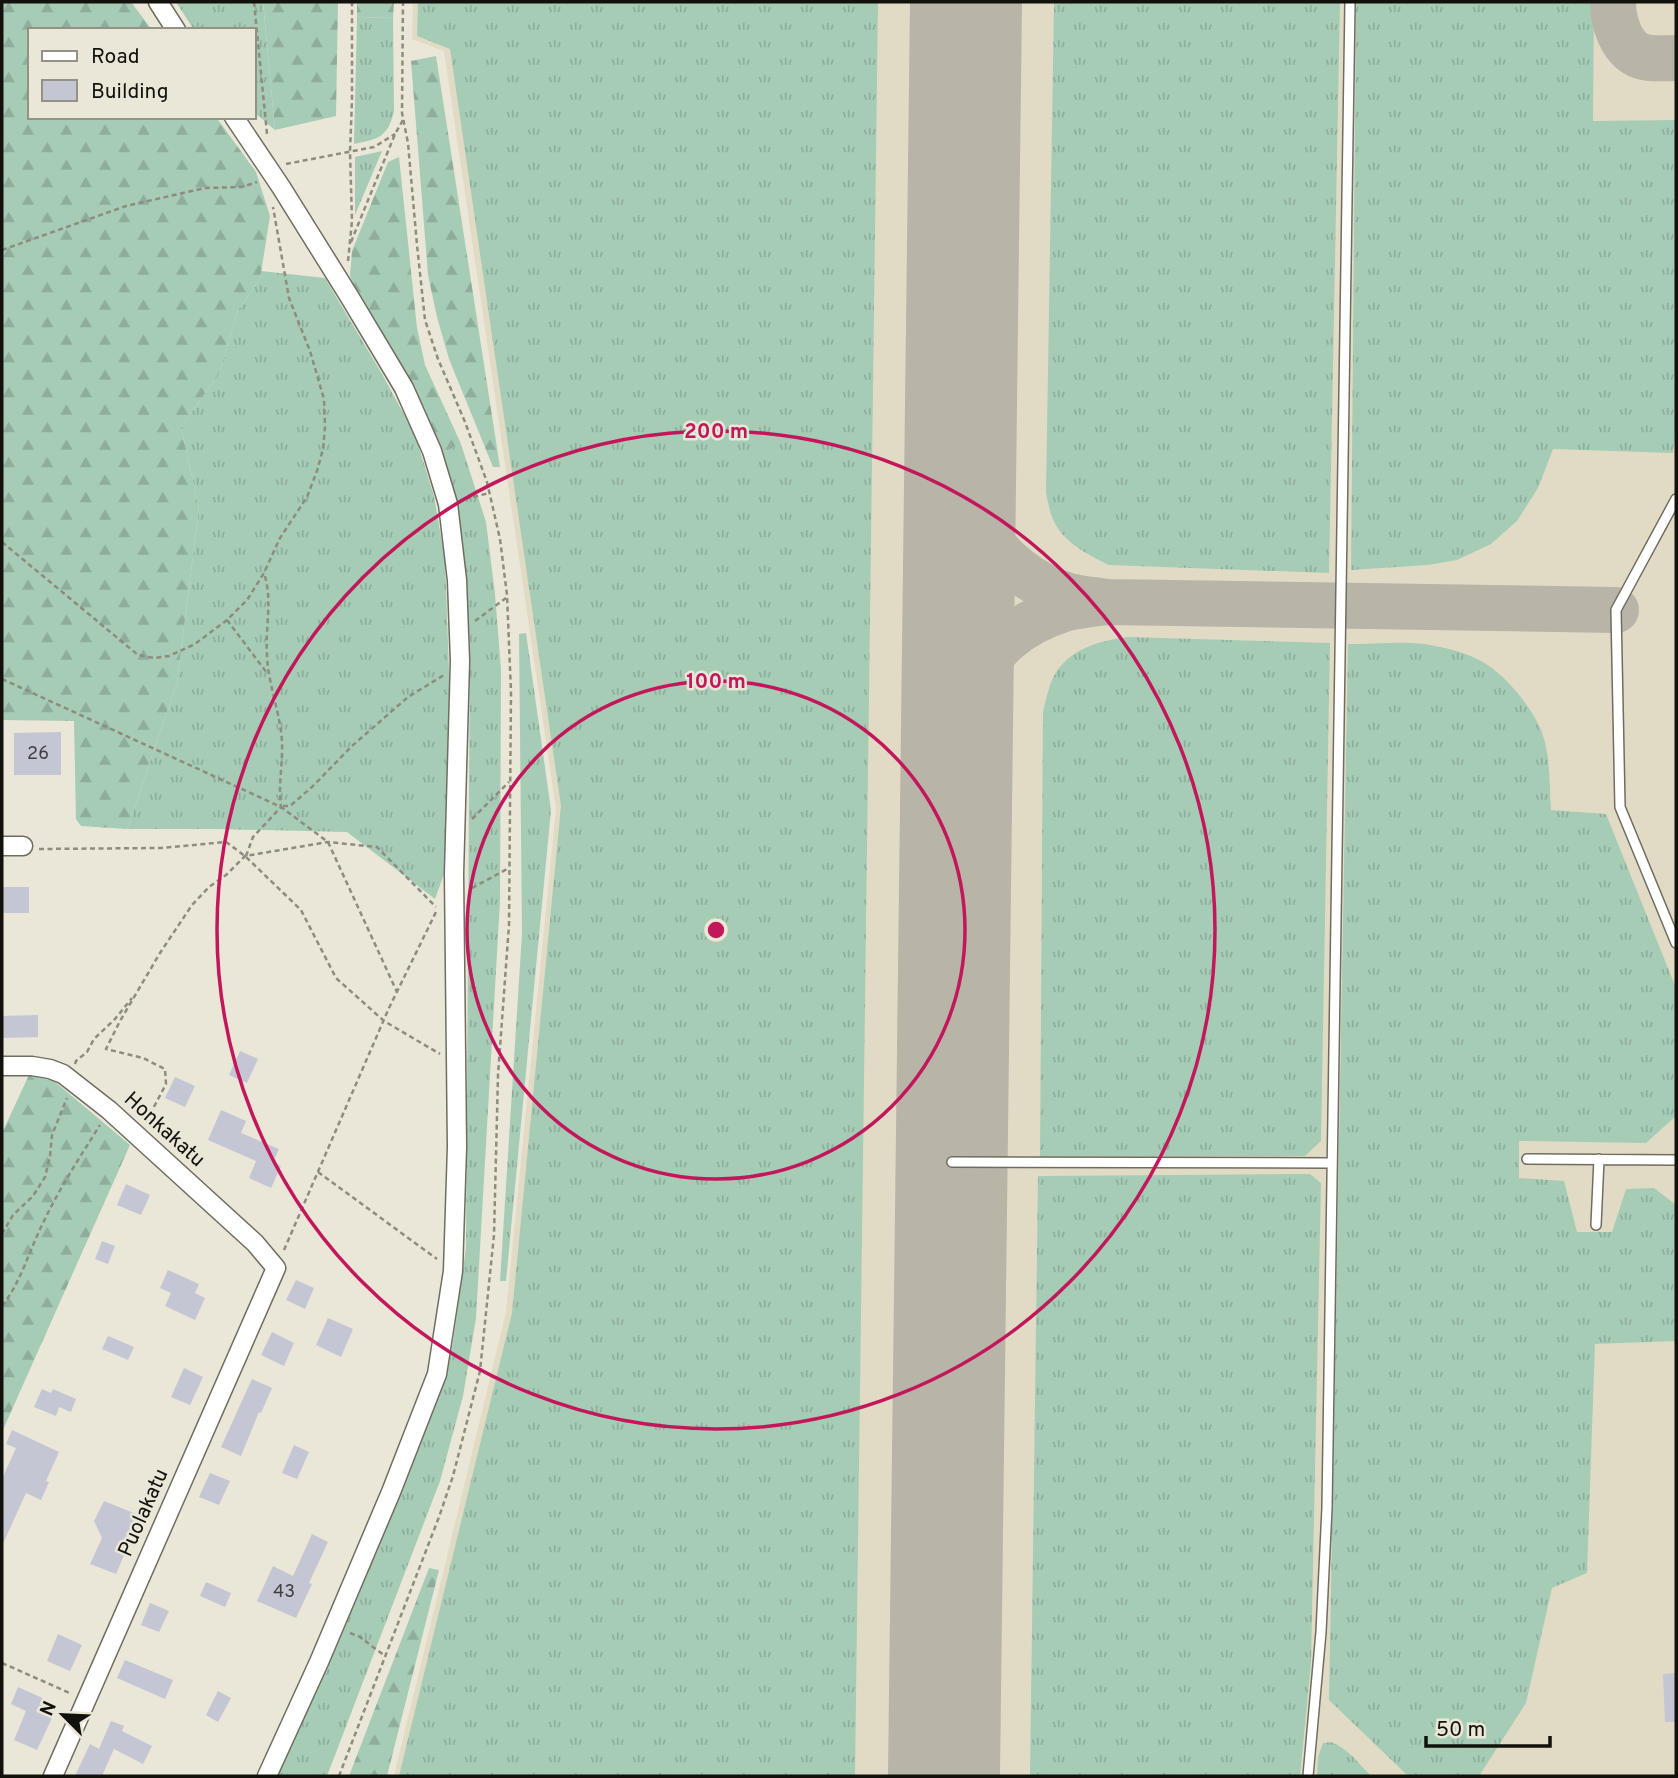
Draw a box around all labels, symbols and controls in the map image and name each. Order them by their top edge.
legend [28,28,256,119]
text: Road [91,44,140,71]
text: Building [91,79,169,106]
text: 200 m [684,419,748,446]
text: 100 m [686,669,746,696]
house number: 26 [27,743,49,766]
centre of rings [704,918,728,942]
street label: Honkakatu [118,1086,210,1174]
street label: Puolakatu [113,1465,175,1561]
house number: 43 [273,1581,295,1604]
north arrow [28,1680,98,1750]
text: N [36,1698,63,1720]
scale bar [1426,1704,1550,1748]
text: 50 m [1436,1717,1485,1744]

